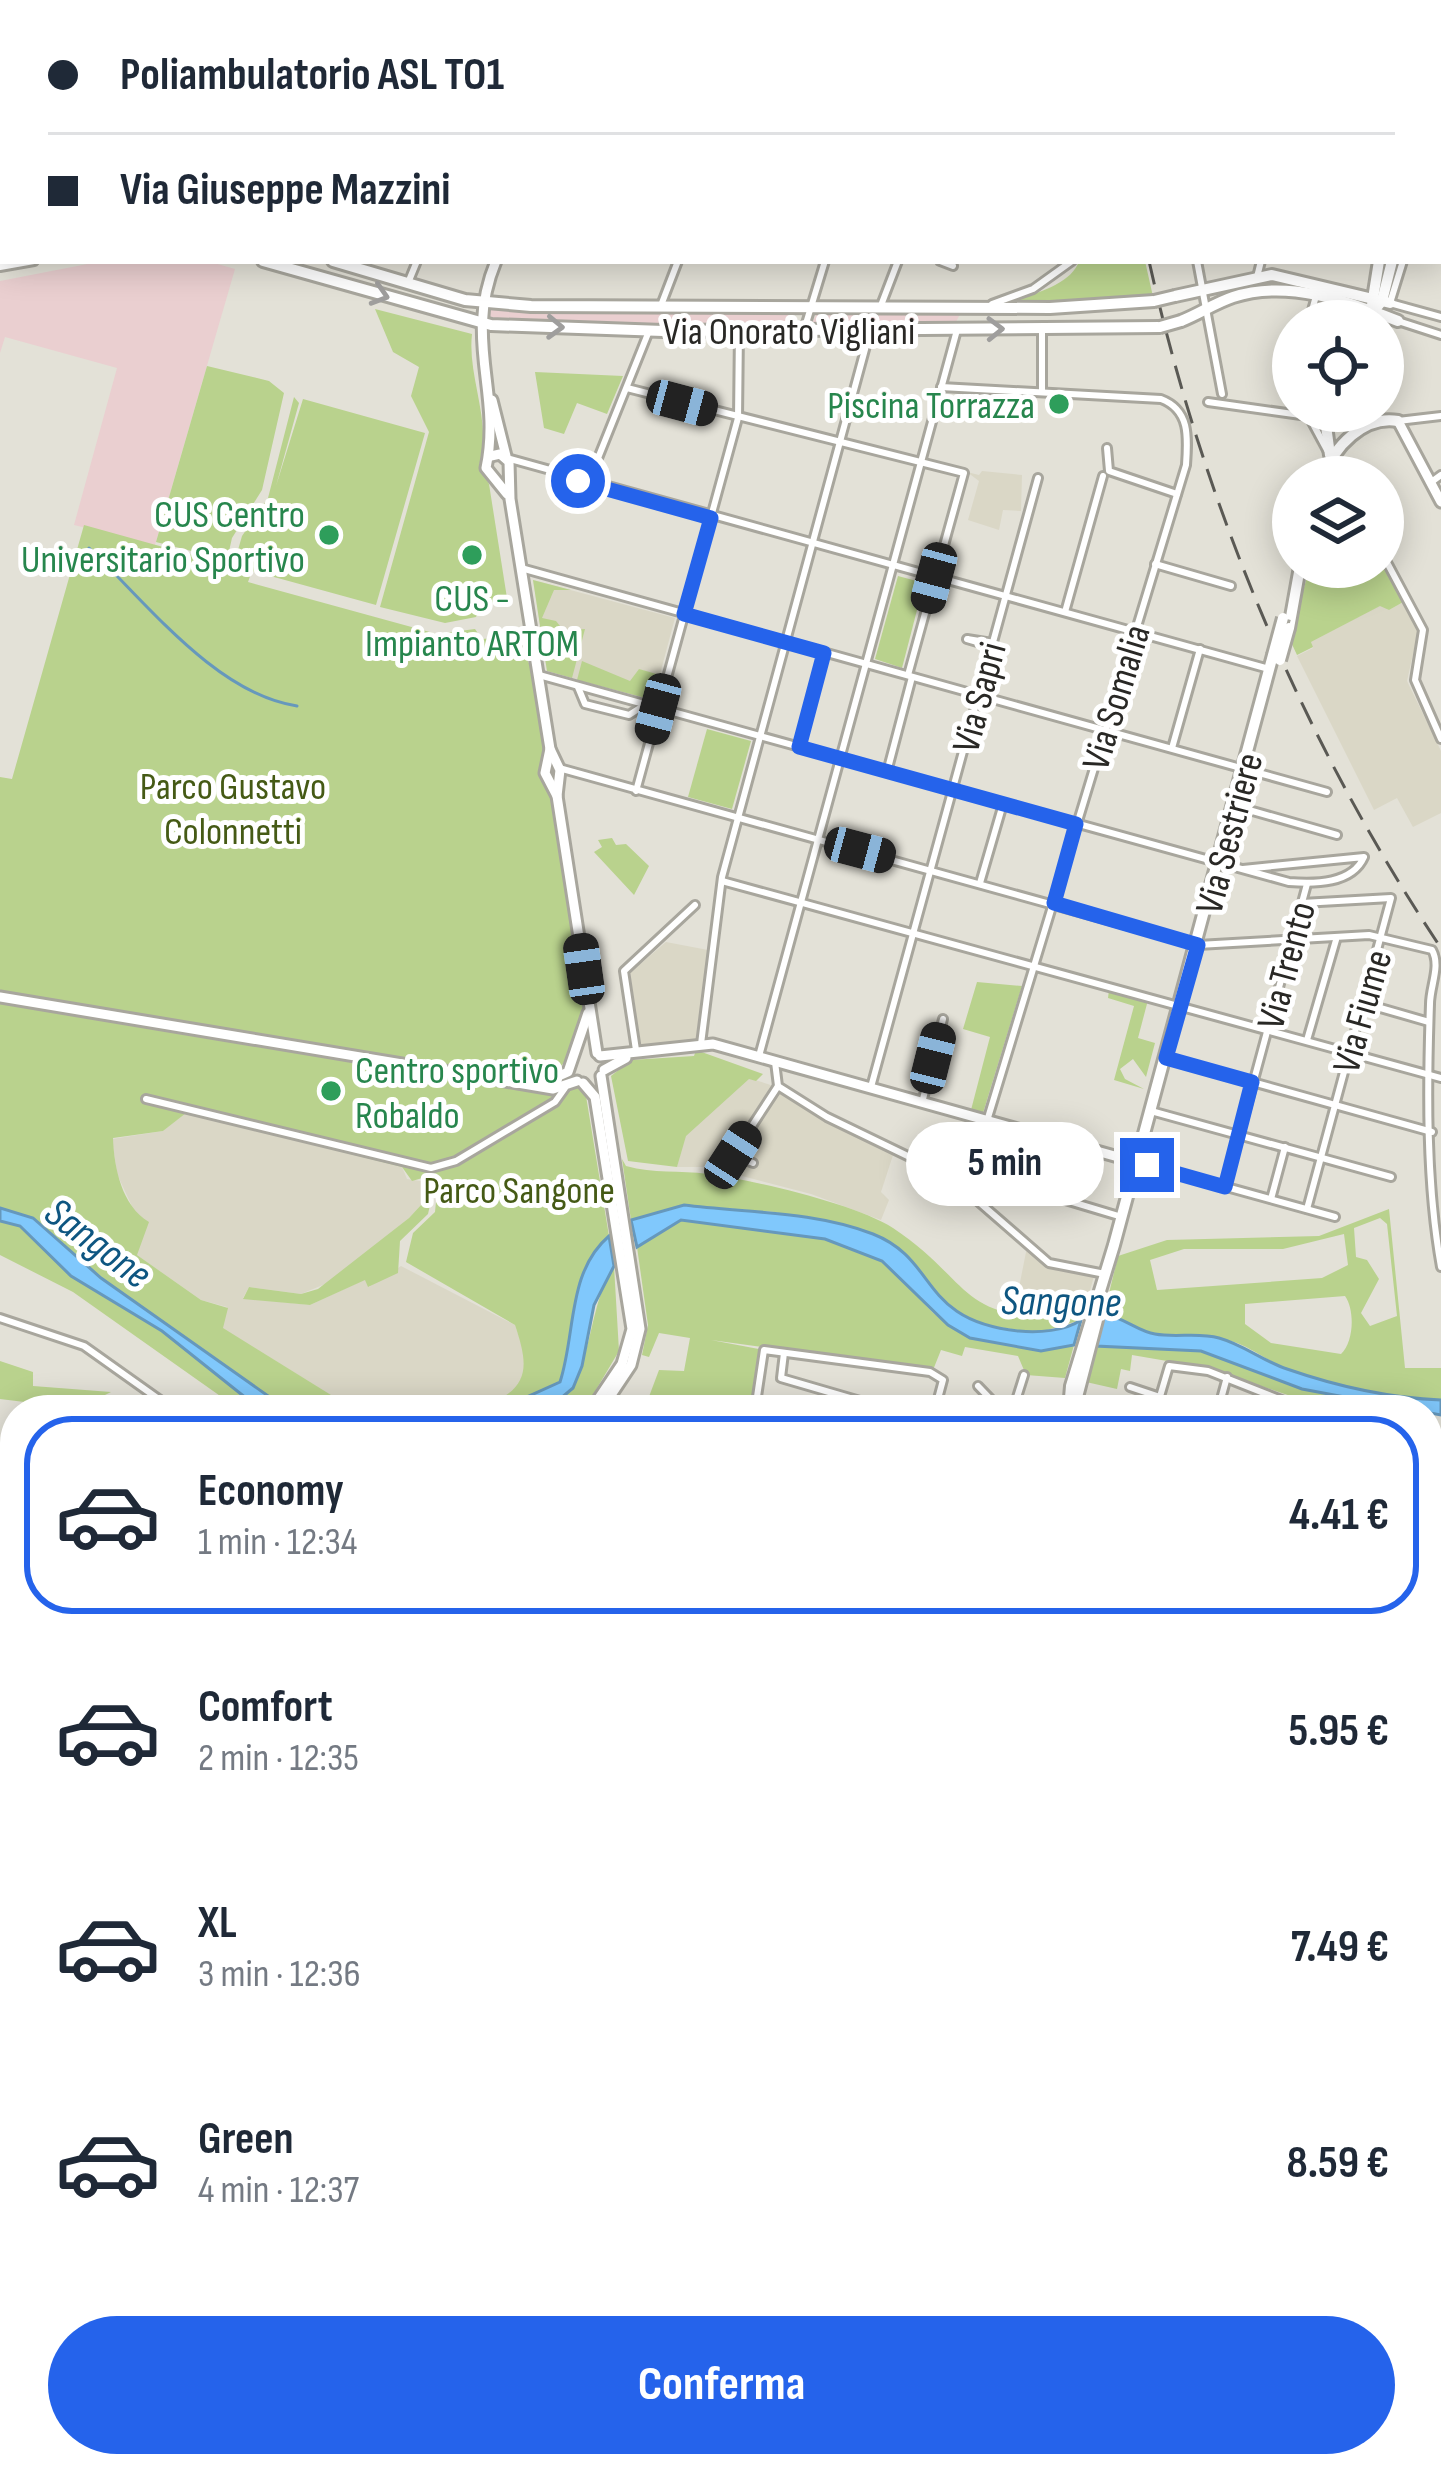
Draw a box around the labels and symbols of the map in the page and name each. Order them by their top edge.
one-way arrow [369,281,390,306]
street label: Via Onorato Vigliani [663,309,915,356]
one-way arrow [546,314,565,340]
one-way arrow [986,317,1005,343]
car [643,376,721,430]
place label: Piscina Torrazza [827,383,1035,430]
marker: Piscina Torrazza [1046,391,1072,417]
route start [551,454,605,508]
place label: CUS Centro Universitario Sportivo [21,492,305,584]
marker: CUS Centro Universitario Sportivo [316,522,342,548]
car [907,539,961,617]
marker: CUS - Impianto ARTOM [459,542,485,568]
place label: CUS - Impianto ARTOM [365,576,579,668]
street label: Via Somalia [1073,619,1162,776]
street label: Via Sapri [943,637,1018,758]
car [631,670,685,748]
street label: Via Sestriere [1186,748,1274,919]
park label: Parco Gustavo Colonnetti [140,764,326,856]
car [821,823,899,877]
street label: Via Trento [1248,897,1327,1034]
car [561,931,607,1007]
street label: Via Fiume [1323,945,1403,1079]
car [907,1019,959,1097]
place label: Centro sportivo Robaldo [355,1048,559,1140]
marker: Centro sportivo Robaldo [318,1078,344,1104]
car [698,1115,768,1195]
callout: 5 min [907,1123,1105,1207]
route end [1120,1138,1174,1192]
park label: Parco Sangone [423,1168,615,1215]
water label: Sangone [34,1187,161,1301]
water label: Sangone [1000,1276,1122,1329]

